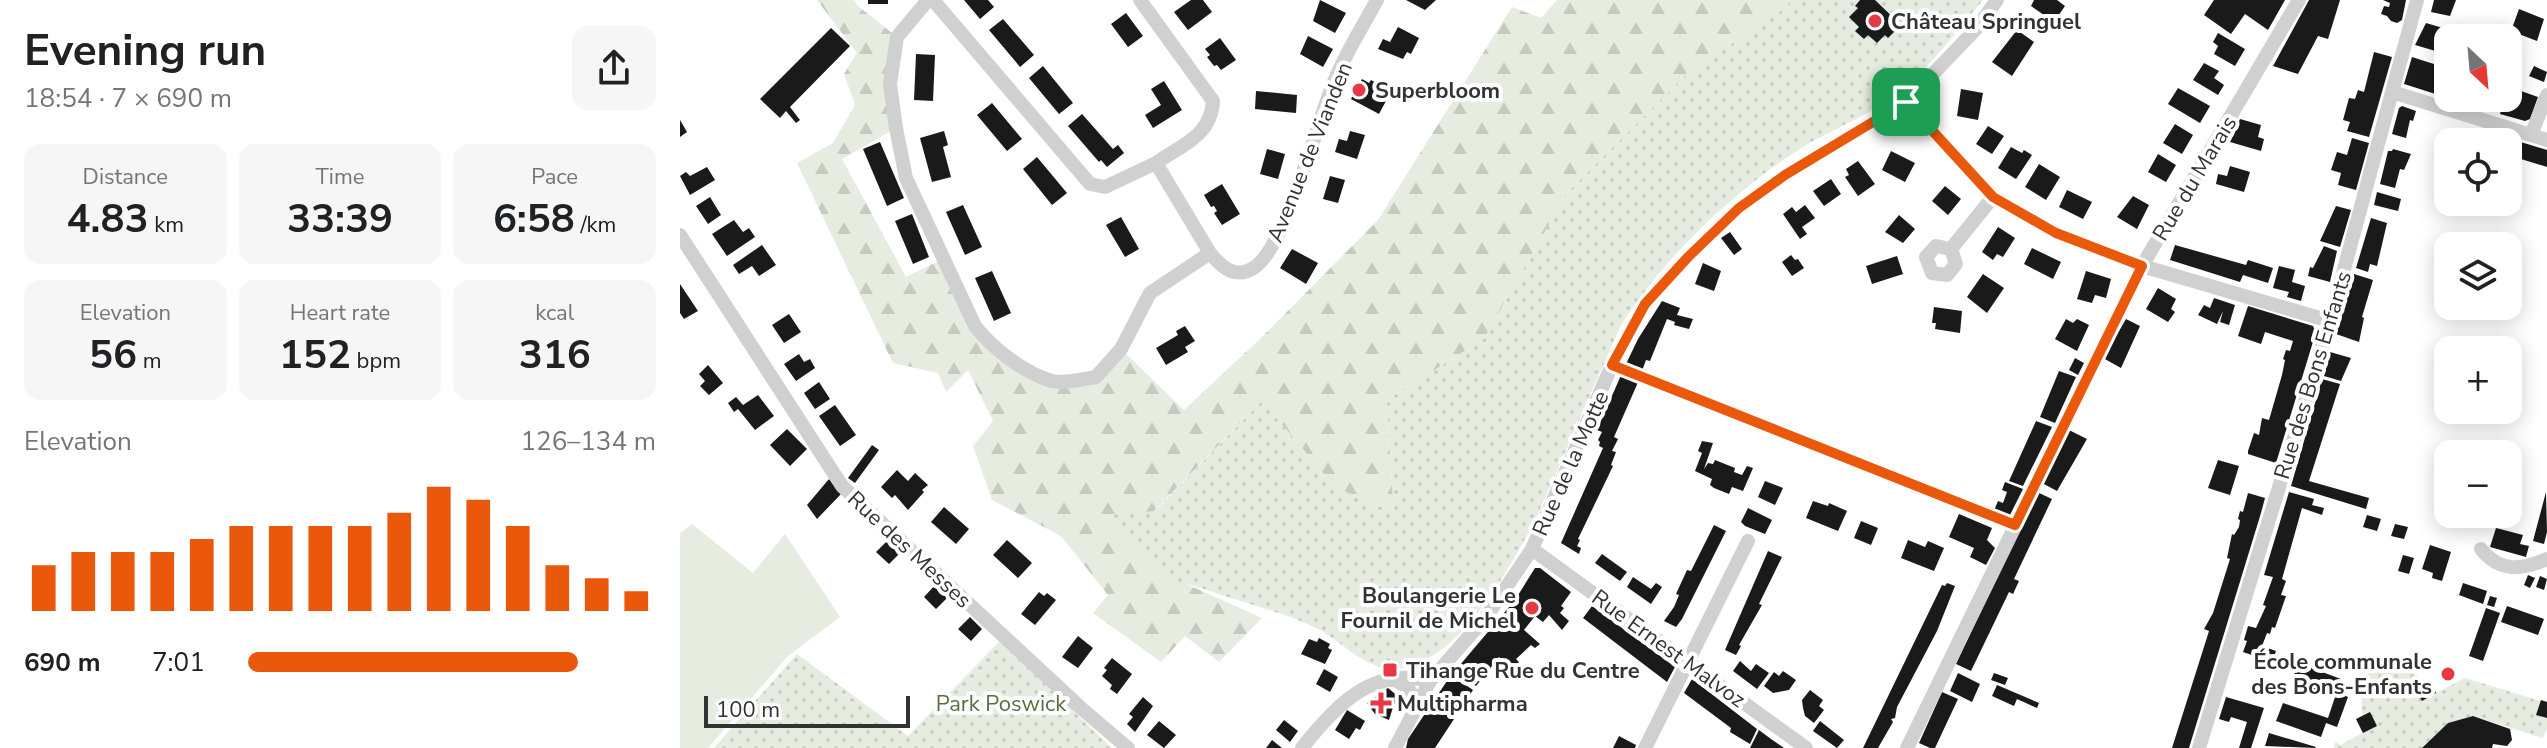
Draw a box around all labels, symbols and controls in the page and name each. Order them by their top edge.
place label: Château Springuel [1891,7,2081,37]
marker: Château Springuel [1866,12,1884,30]
text: Evening run [24,21,266,81]
north arrow [2434,24,2522,112]
map controls [2434,24,2522,528]
button: share [572,26,656,110]
street label: Avenue de Vianden [1260,58,1360,247]
pin [1872,68,1940,136]
place label: Superbloom [1375,76,1500,106]
icon: arrive [1884,80,1928,124]
text: 18:54 · 7 × 690 m [24,81,232,116]
marker: Superbloom [1350,81,1368,99]
street label: Rue du Marais [2146,110,2244,247]
button: locate [2434,128,2522,216]
text: Distance [83,162,168,192]
text: Time [316,162,364,192]
text: Pace [531,162,578,192]
text: 4.83 [67,192,149,246]
text: 33:39 [287,192,393,246]
text: 6:58 [493,192,575,246]
text: km [149,210,184,240]
text: /km [575,210,616,240]
button: layers [2434,232,2522,320]
street label: Rue des Bons Enfants [2267,268,2359,483]
text: Elevation [80,298,171,328]
text: Heart rate [290,298,390,328]
text: kcal [535,298,574,328]
text: 56 [89,328,137,382]
text: 152 [279,328,351,382]
text: 316 [519,328,591,382]
button: + [2434,336,2522,424]
text: m [137,346,162,376]
text: bpm [351,346,401,376]
street label: Rue de la Motte [1525,386,1616,541]
text: Elevation [24,424,132,459]
text: 126–134 m [520,424,656,459]
button: − [2434,440,2522,528]
street label: Rue des Messes [841,484,978,615]
place label: Boulangerie Le Fournil de Michel [1341,581,1516,636]
street label: Rue Ernest Malvoz [1585,583,1751,715]
marker: Boulangerie Le Fournil de Michel [1523,599,1541,617]
text: 690 m [24,645,101,680]
text: 7:01 [152,645,205,680]
place label: École communale des Bons-Enfants [2251,647,2432,702]
place label: Tihange Rue du Centre [1406,656,1640,686]
marker: Tihange Rue du Centre [1381,661,1399,679]
marker: École communale des Bons-Enfants [2439,665,2457,683]
park label: Park Poswick [936,689,1067,719]
place label: Multipharma [1397,689,1528,719]
scale bar [704,692,910,728]
marker: Multipharma [1372,694,1390,712]
text: 100 m [716,695,780,725]

